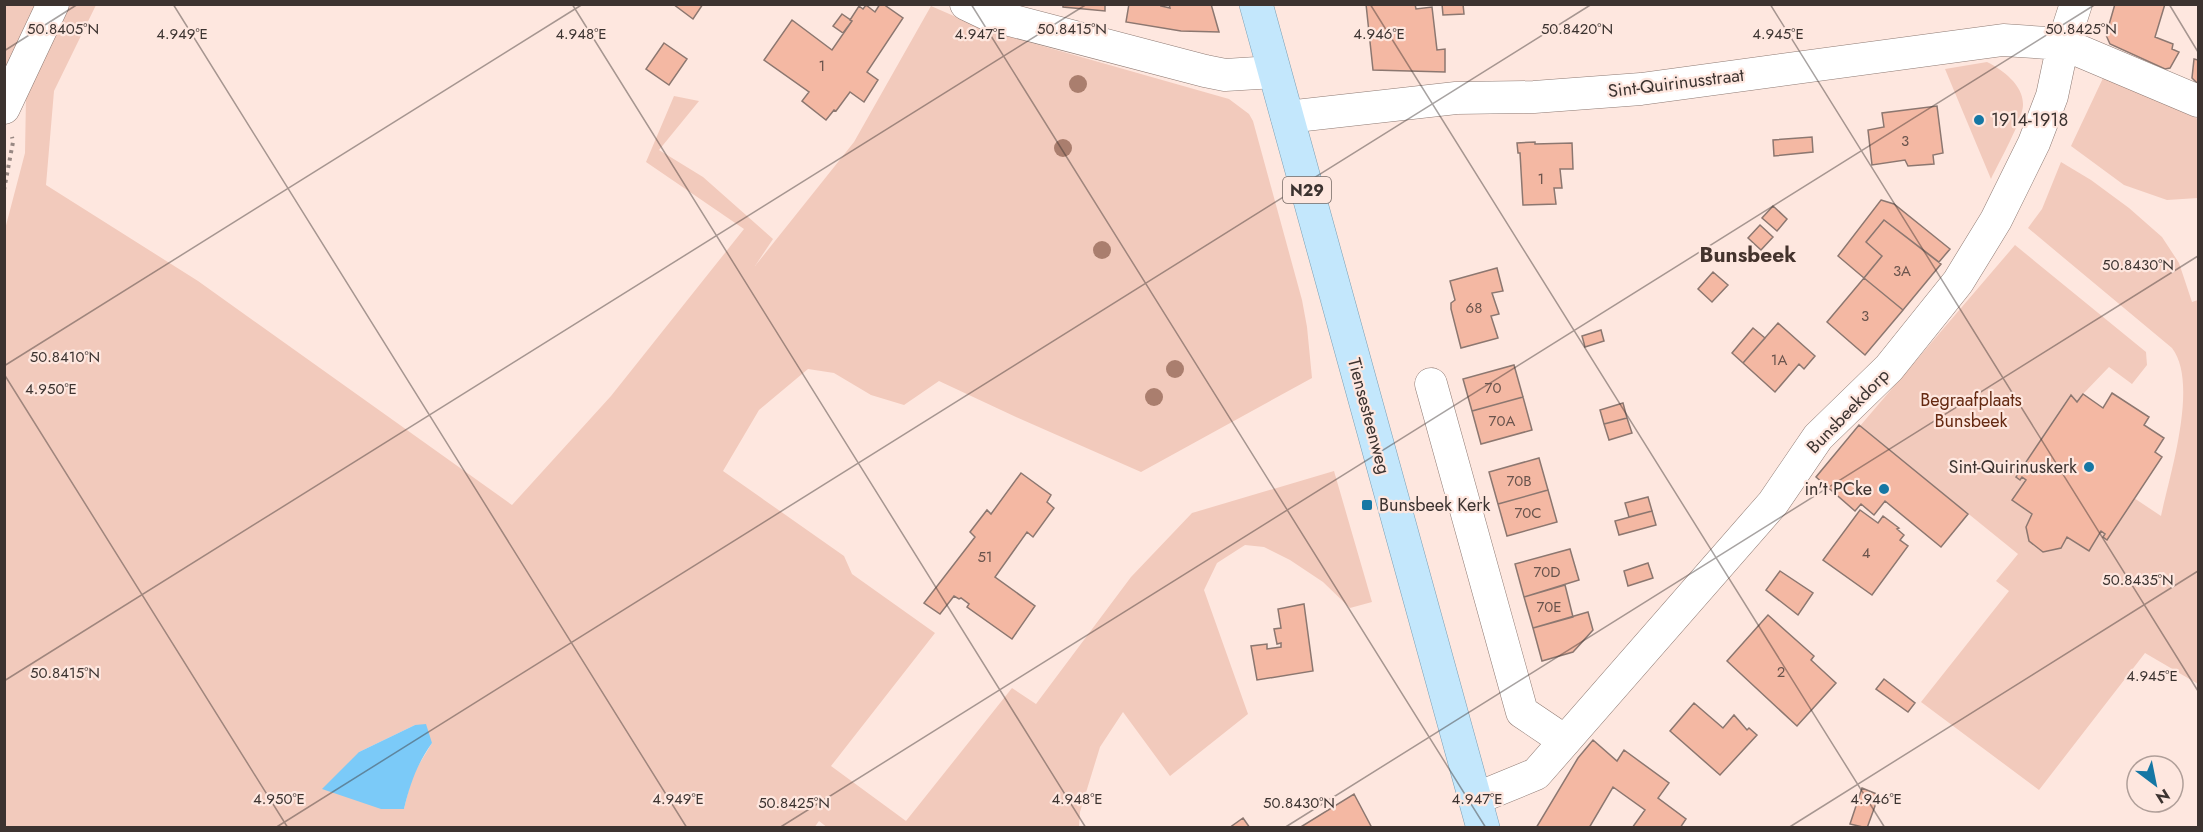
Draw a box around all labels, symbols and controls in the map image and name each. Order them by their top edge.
text: 50.8405°N [27,18,99,40]
text: 50.8415°N [1037,18,1107,40]
text: 50.8420°N [1541,18,1613,40]
text: 50.8425°N [2045,18,2117,40]
text: 4.949°E [156,23,208,45]
text: 4.948°E [555,23,607,45]
text: 4.947°E [955,23,1005,45]
text: 4.946°E [1353,23,1405,45]
text: 4.945°E [1752,23,1804,45]
house number: 1 [819,55,825,77]
street label: Sint-Quirinusstraat [1607,62,1746,104]
place label: 1914-1918 [1991,107,2068,133]
marker: 1914-1918 [1972,113,1986,127]
house number: 3 [1901,130,1909,152]
house number: 1 [1538,168,1544,190]
road number: N29 [1283,177,1331,203]
district label: Bunsbeek [1700,240,1796,270]
text: 50.8430°N [2102,254,2174,276]
house number: 3A [1893,260,1911,282]
house number: 68 [1466,297,1482,319]
house number: 3 [1861,305,1869,327]
text: 50.8410°N [30,346,100,368]
house number: 1A [1771,349,1787,371]
street label: Tiensesteenweg [1341,355,1397,477]
street label: Bunsbeekdorp [1801,363,1895,459]
house number: 70 [1485,377,1501,399]
text: 4.950°E [25,378,77,400]
park label: Begraafplaats Bunsbeek [1920,387,2022,434]
house number: 70A [1489,410,1515,432]
place label: Sint-Quirinuskerk [1949,454,2077,480]
marker: Sint-Quirinuskerk [2082,460,2096,474]
house number: 70B [1506,470,1532,492]
place label: in't PCke [1804,476,1872,502]
marker: in't PCke [1877,482,1891,496]
place label: Bunsbeek Kerk [1379,492,1490,518]
marker: Bunsbeek Kerk [1360,498,1374,512]
house number: 70C [1514,502,1542,524]
house number: 4 [1862,542,1871,564]
house number: 51 [977,546,993,568]
house number: 70D [1533,561,1561,583]
text: 50.8435°N [2102,569,2174,591]
house number: 70E [1536,596,1562,618]
house number: 2 [1777,661,1785,683]
text: 50.8415°N [30,662,100,684]
text: 4.945°E [2126,665,2178,687]
north arrow [2125,754,2185,814]
text: N [2151,783,2174,809]
text: 4.950°E [253,788,305,810]
text: 4.949°E [652,788,704,810]
text: 4.948°E [1051,788,1103,810]
text: 4.947°E [1452,788,1502,810]
text: 4.946°E [1850,788,1902,810]
text: 50.8425°N [758,792,830,814]
text: 50.8430°N [1263,792,1335,814]

